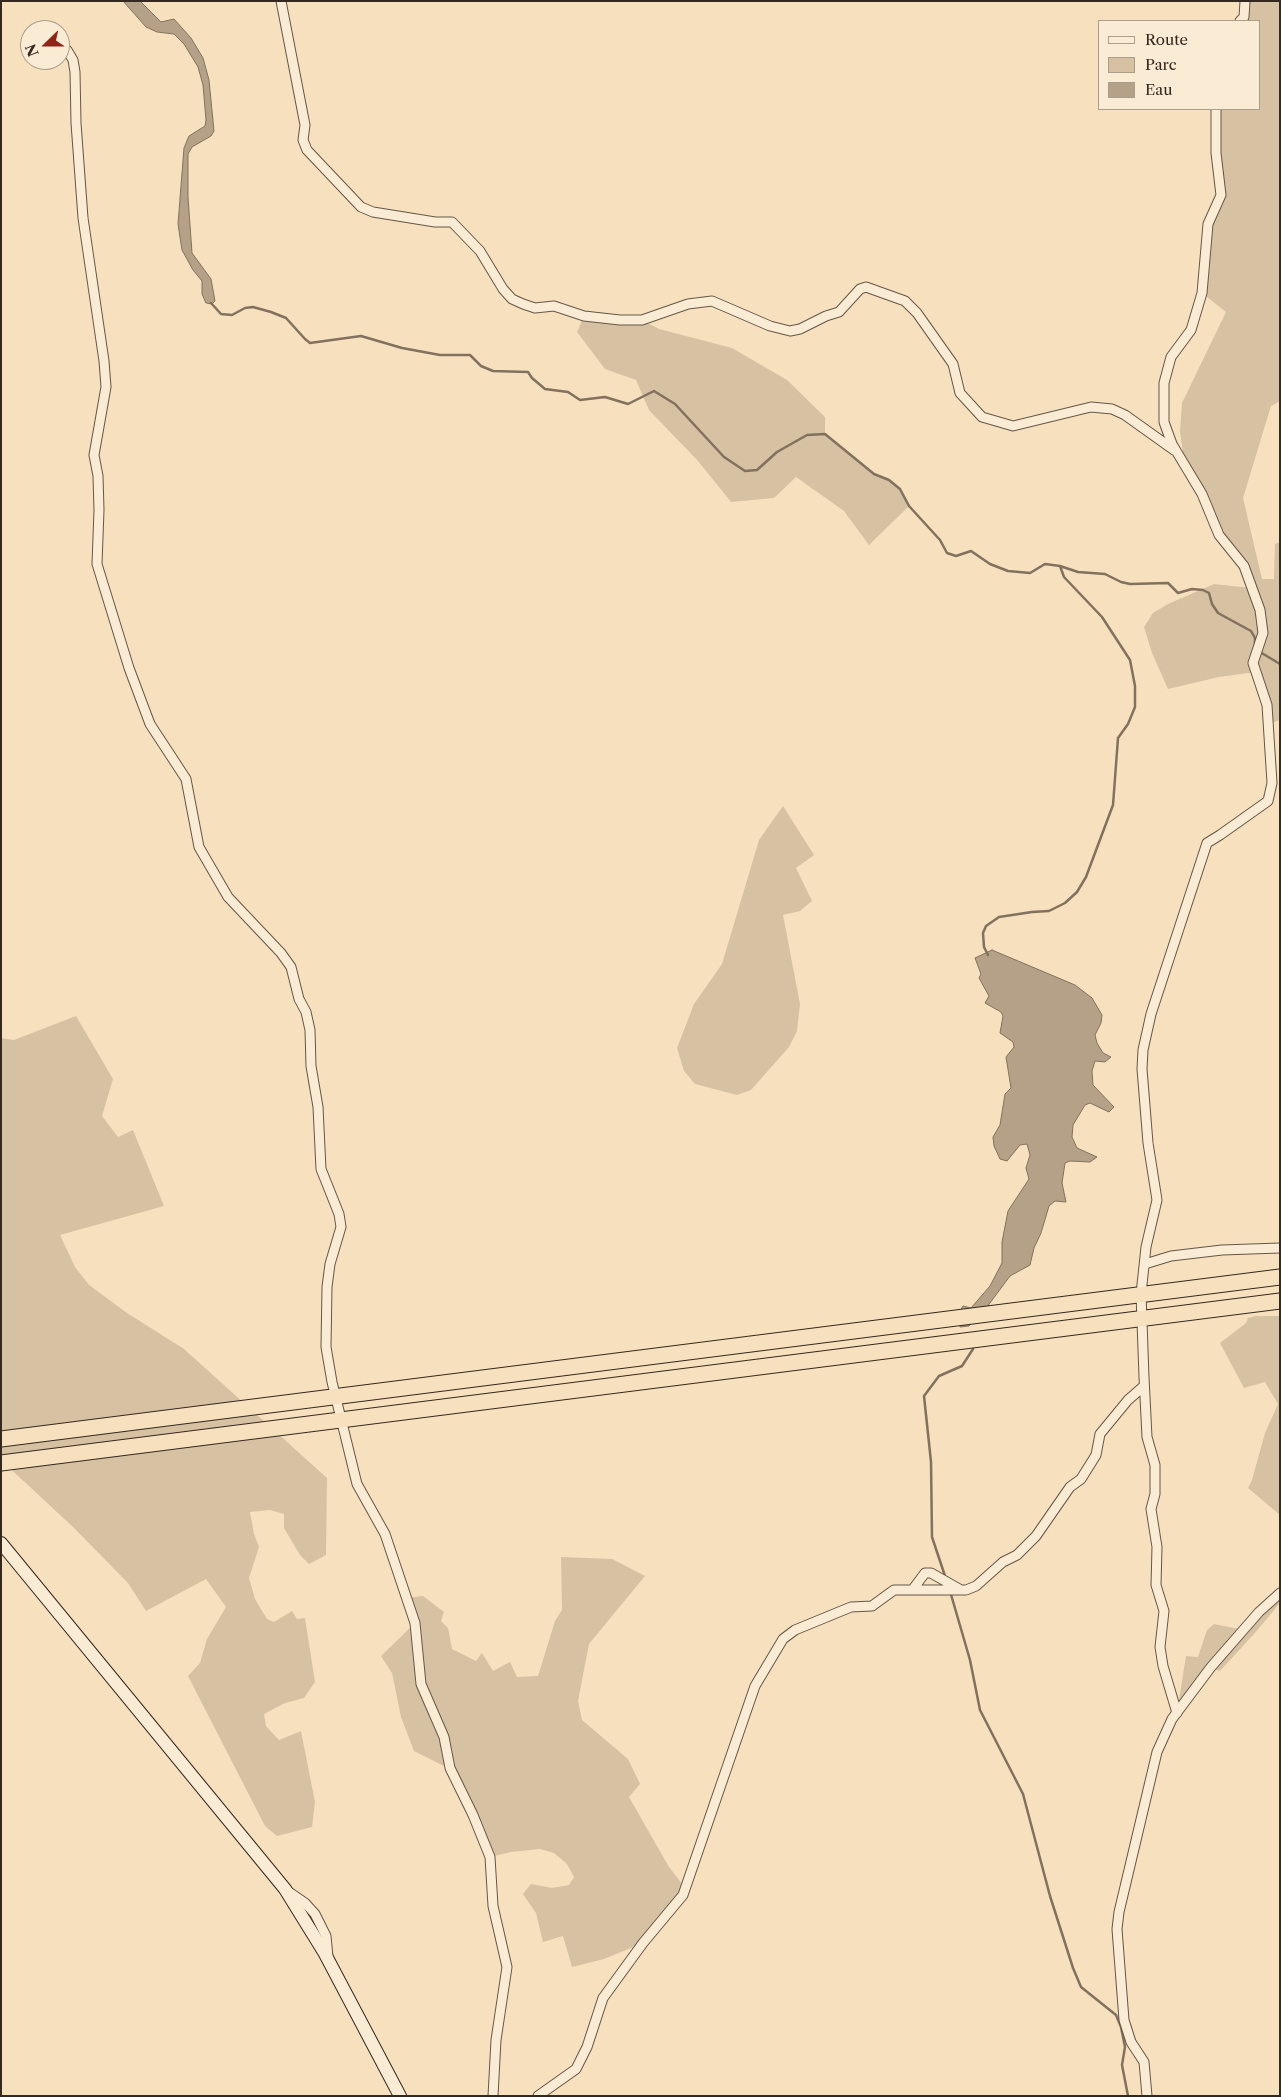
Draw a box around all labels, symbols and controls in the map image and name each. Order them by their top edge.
north arrow [20,20,70,70]
legend [1098,20,1261,110]
text: Route [1145,30,1188,49]
text: N [21,41,43,59]
text: Parc [1145,55,1177,74]
text: Eau [1145,80,1173,99]

